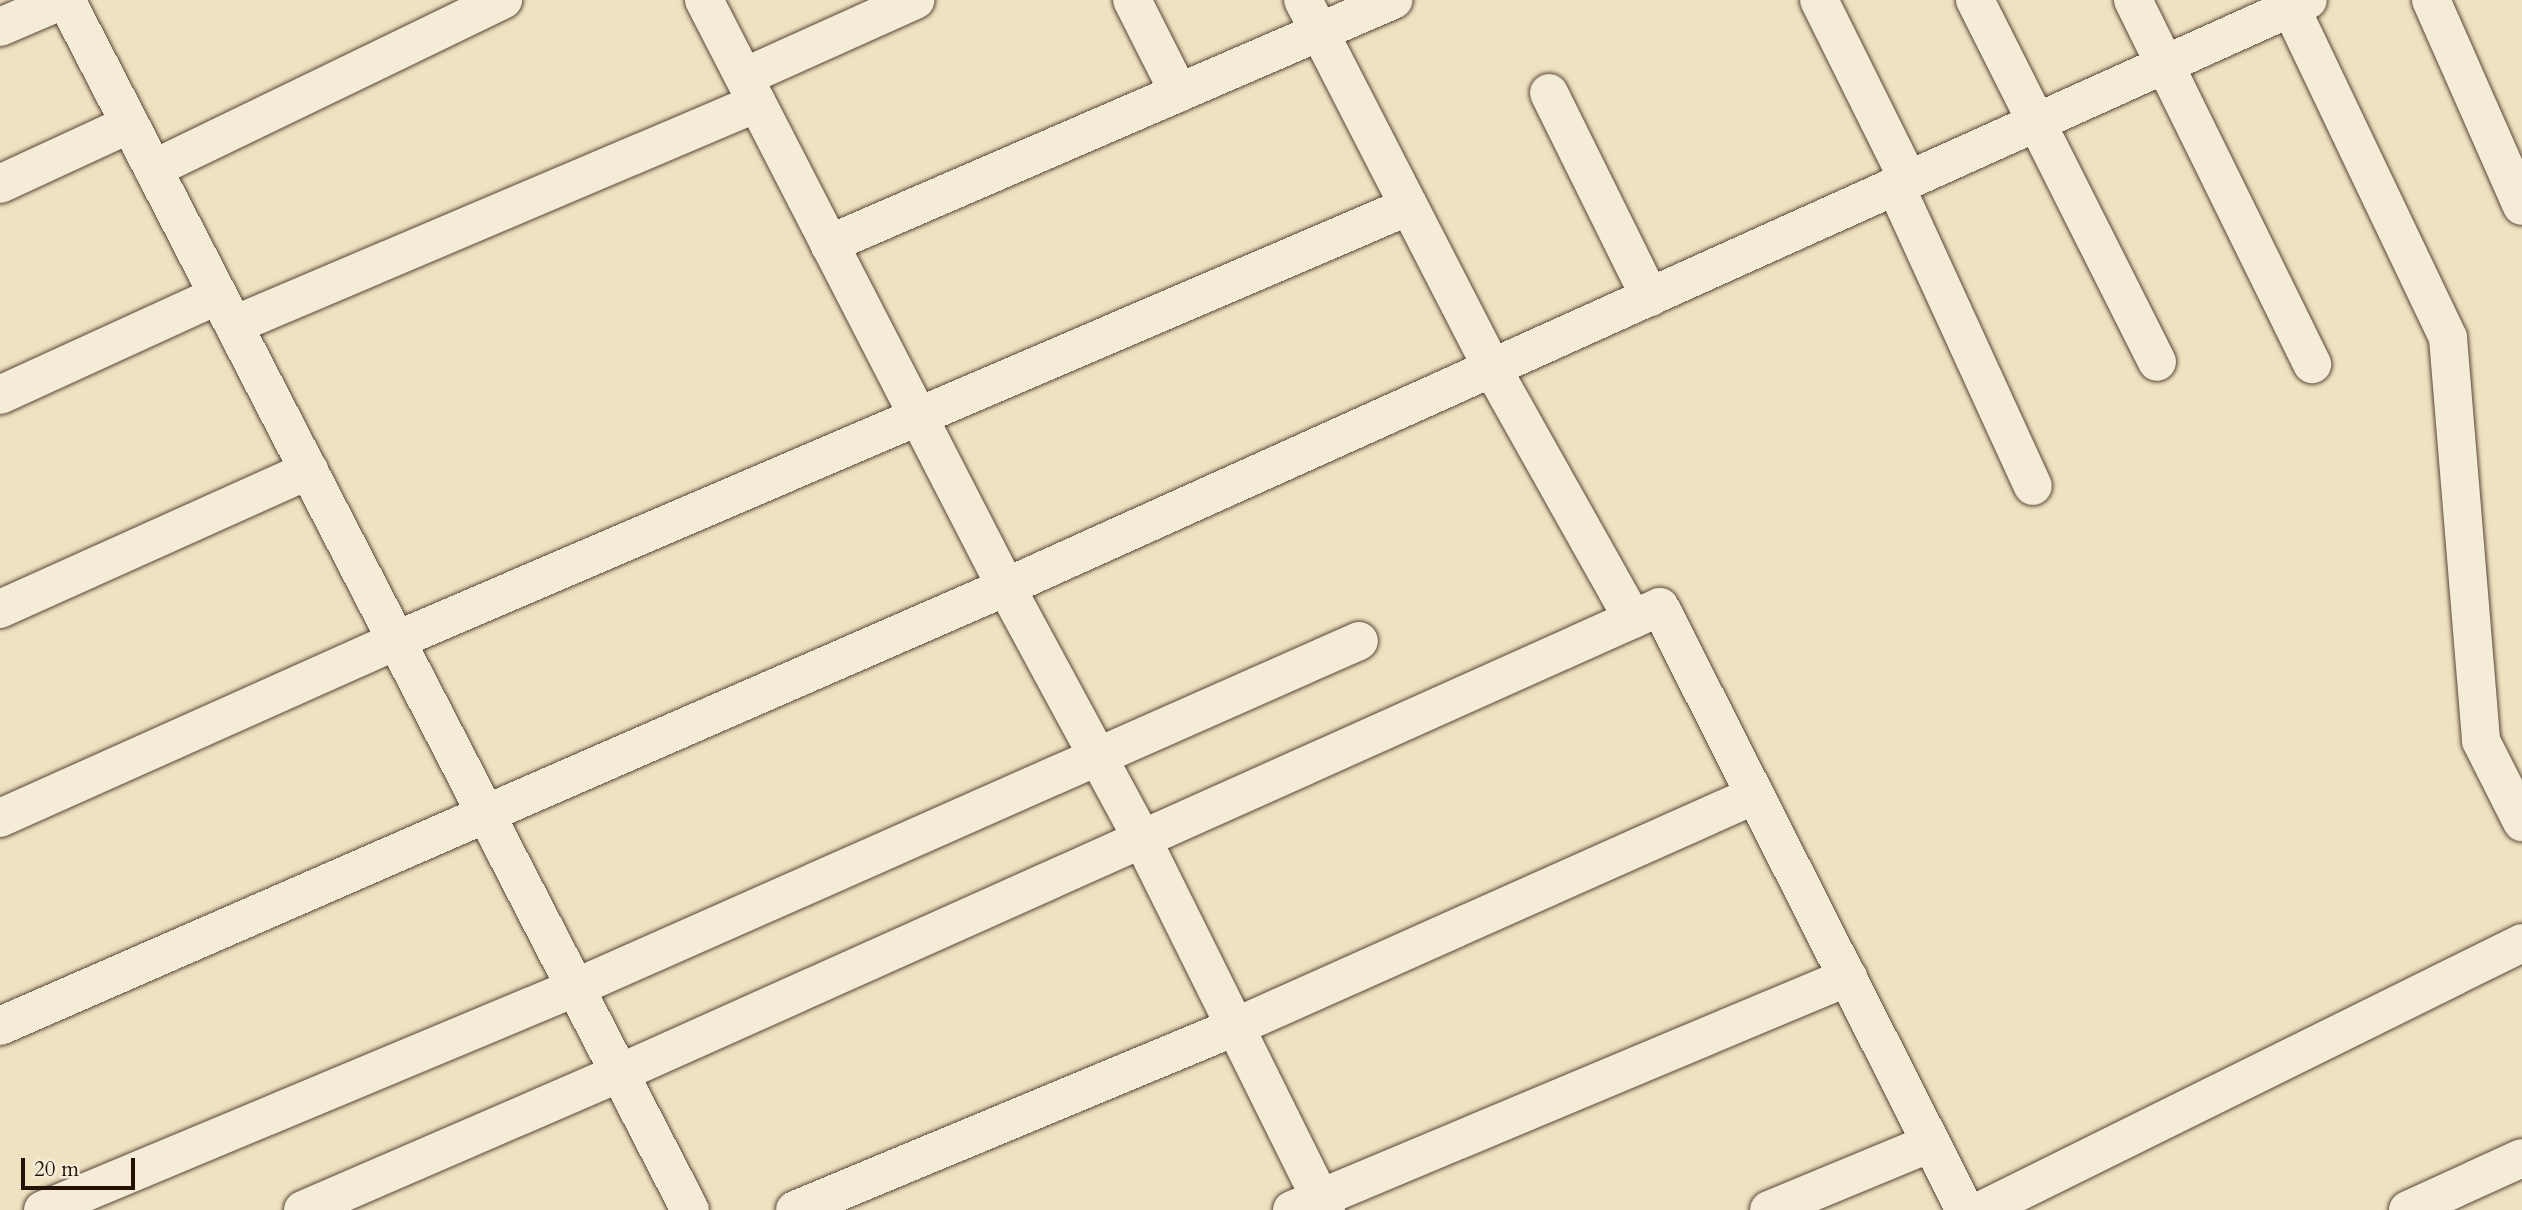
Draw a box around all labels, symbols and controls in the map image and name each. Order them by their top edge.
scale bar [24,1144,138,1188]
text: 20 m [34,1155,79,1184]

